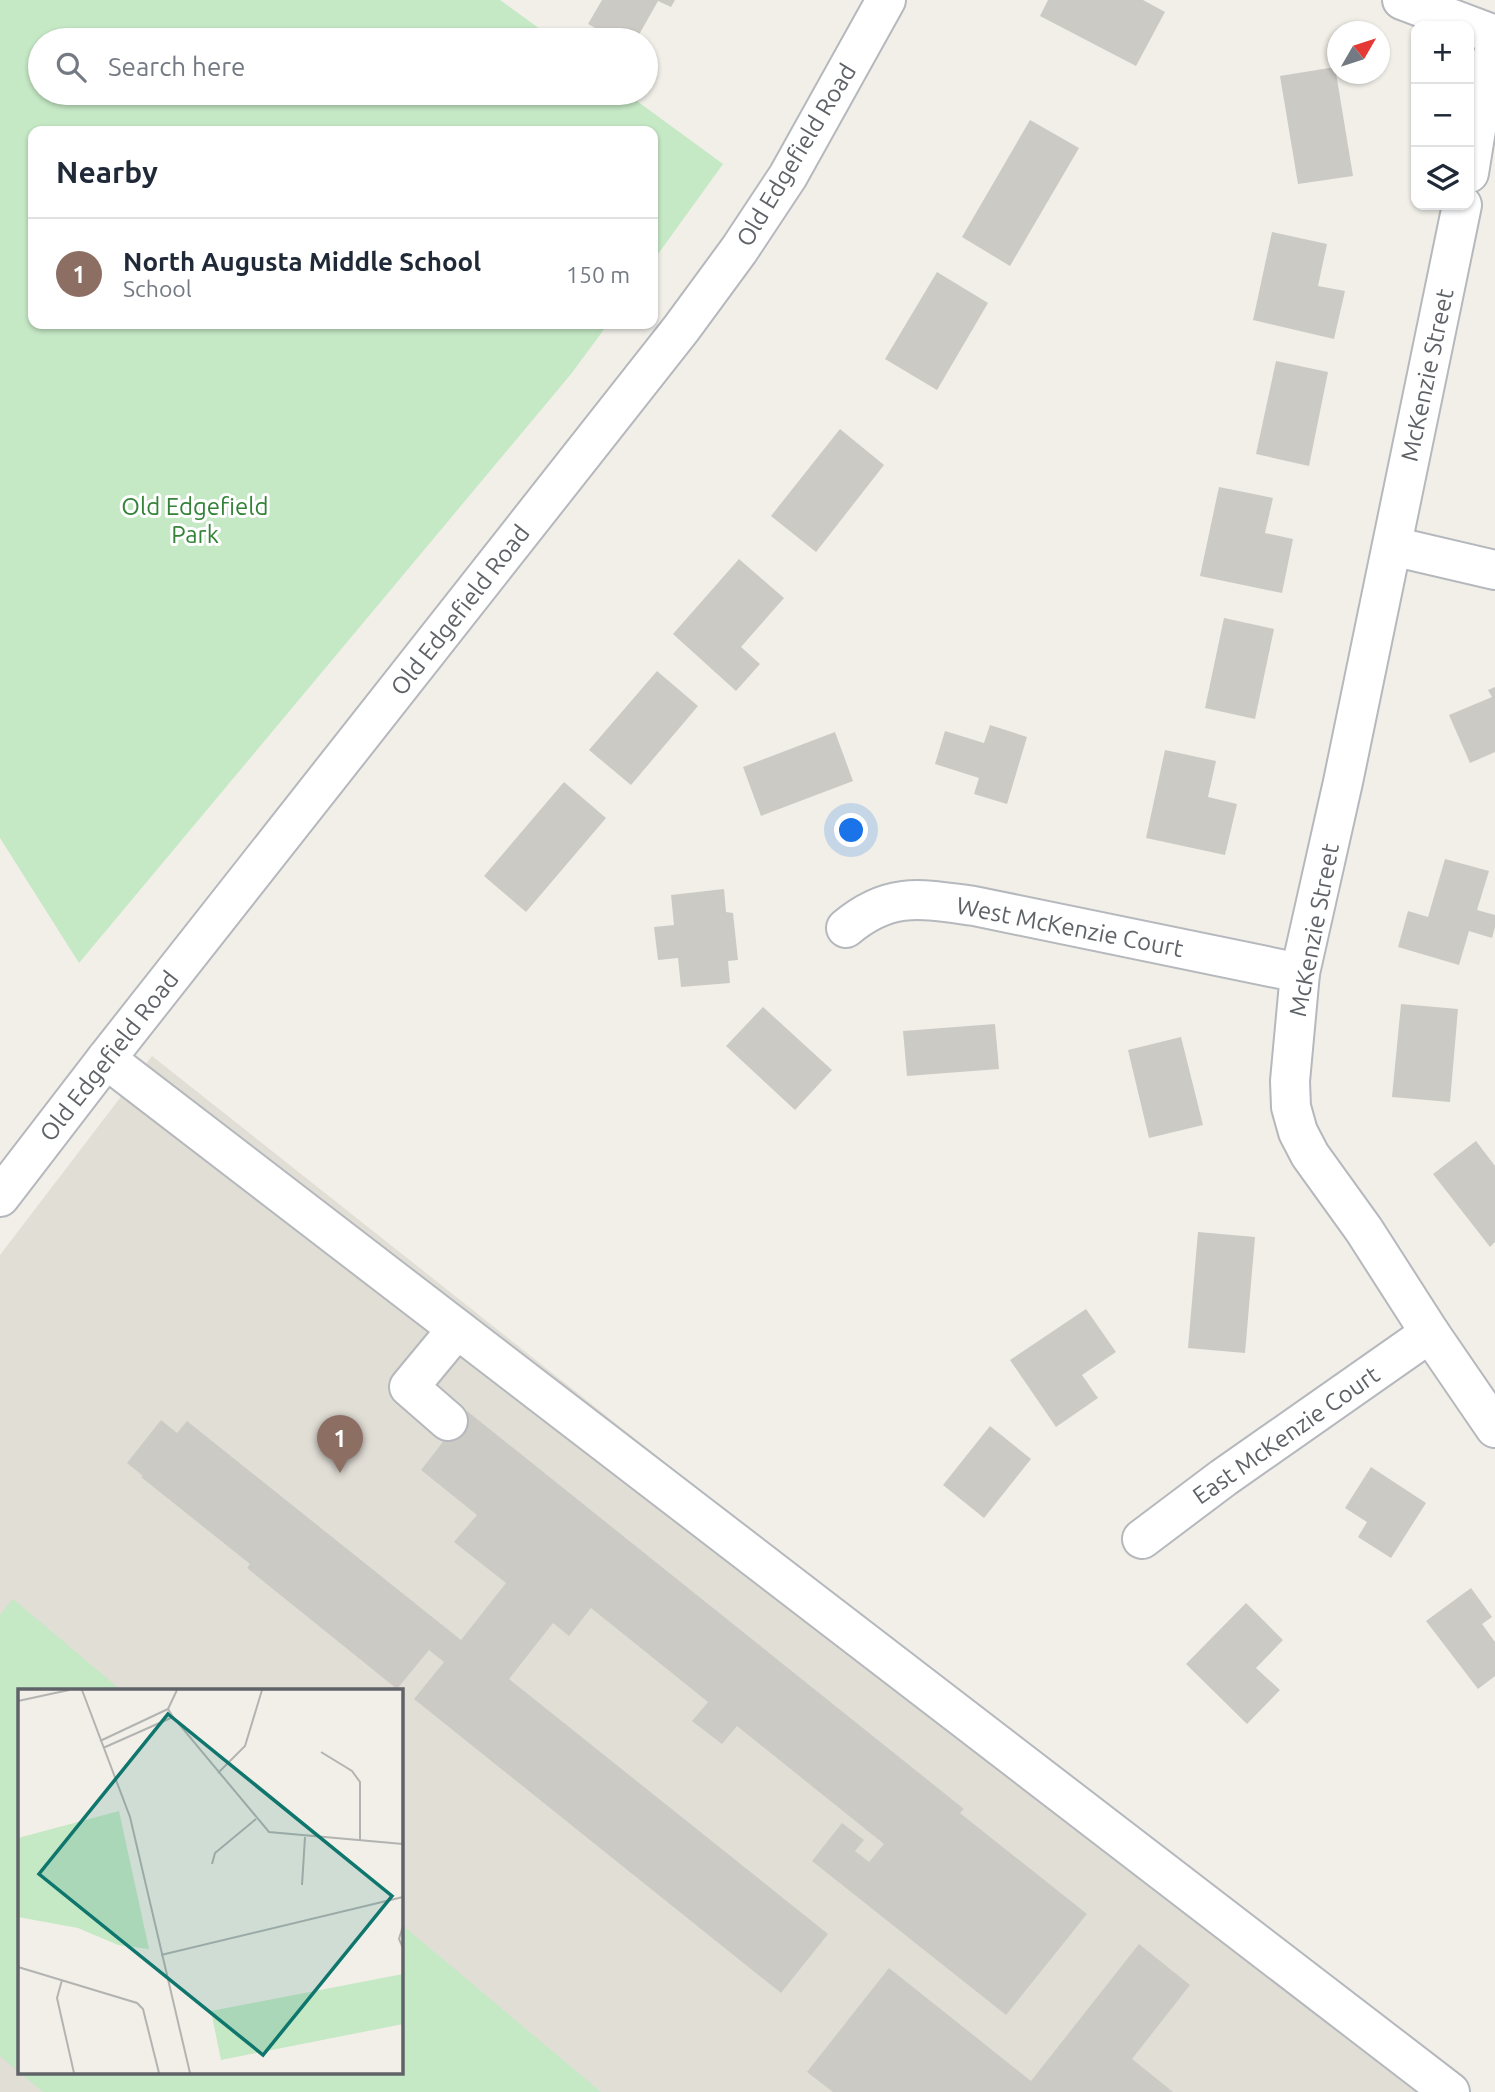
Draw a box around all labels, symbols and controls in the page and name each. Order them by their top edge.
north arrow [1327,21,1390,84]
map controls [1411,21,1474,210]
button: + [1411,21,1474,84]
search box [28,28,658,105]
icon: search [52,48,90,86]
text: Search here [108,52,245,81]
street label: Old Edgefield Road [731,59,861,251]
button: − [1411,84,1474,147]
button: layers [1411,147,1474,210]
text: Nearby [56,155,158,189]
text: North Augusta Middle School [123,247,481,276]
text: 1 [73,262,85,287]
text: 150 m [566,262,630,287]
text: School [123,276,192,301]
street label: McKenzie Street [1396,286,1459,464]
park label: Old Edgefield Park [121,493,269,548]
street label: Old Edgefield Road [385,520,535,700]
your location [834,813,868,847]
street label: McKenzie Street [1284,841,1344,1019]
street label: West McKenzie Court [954,892,1186,962]
street label: Old Edgefield Road [34,966,184,1146]
street label: East McKenzie Court [1188,1360,1385,1509]
pin: 1 [317,1415,363,1473]
inset map [18,1689,402,2074]

